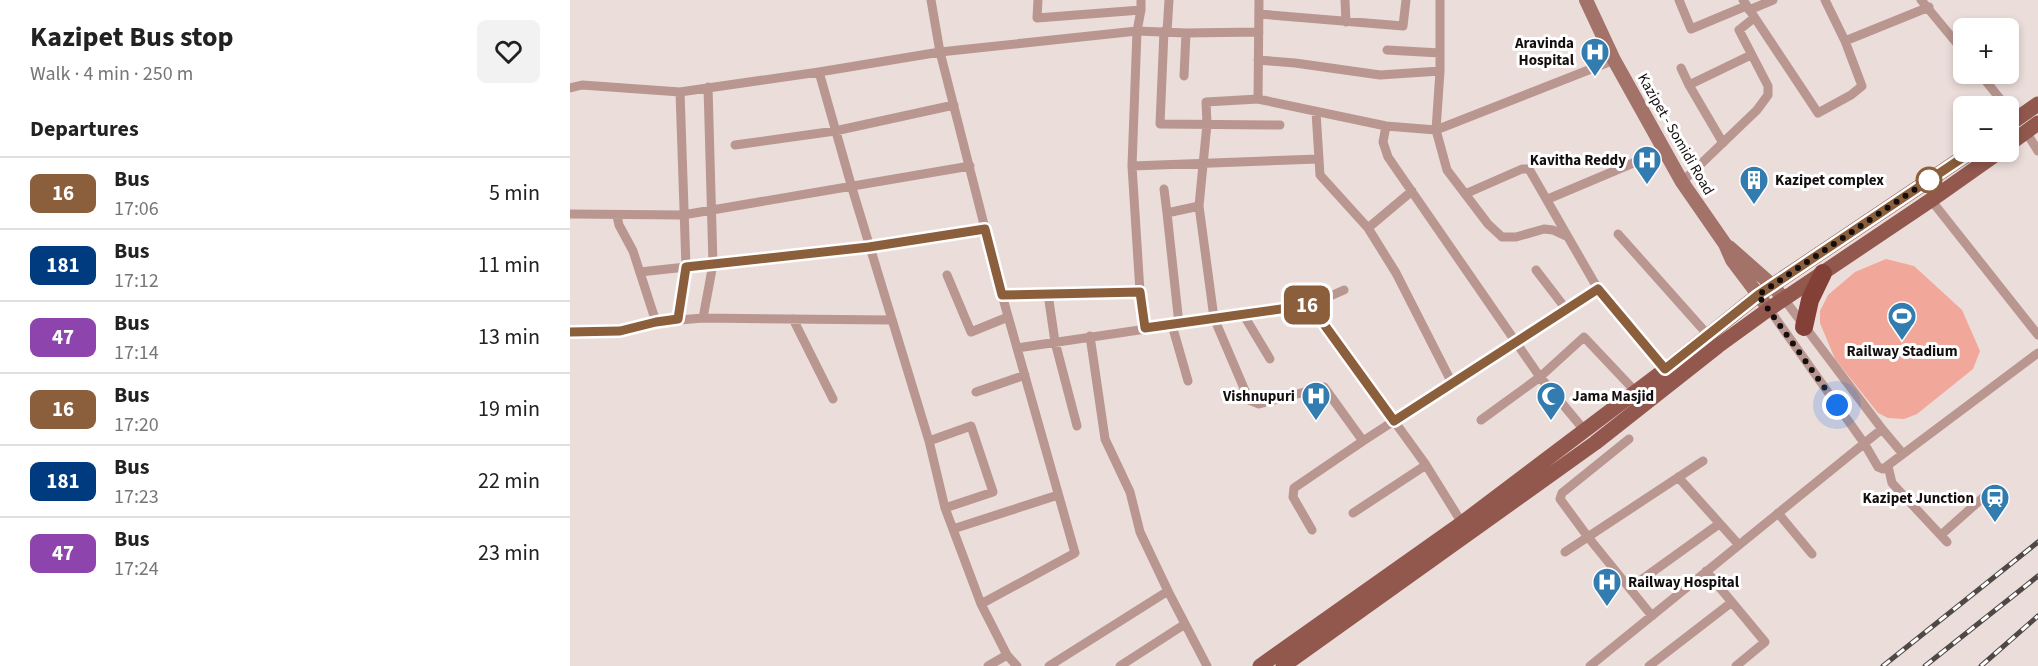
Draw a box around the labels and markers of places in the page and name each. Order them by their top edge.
place label: Aravinda Hospital [1514,33,1575,71]
hospital icon: Aravinda Hospital [1579,36,1611,78]
hospital icon: Kavitha Reddy [1631,144,1663,186]
place label: Kavitha Reddy [1530,150,1626,171]
building icon: Kazipet complex [1738,164,1770,206]
unlabelled marker [1916,167,1942,193]
place label: Kazipet complex [1775,170,1884,191]
sports icon: Railway Stadium [1886,300,1918,342]
place label: Railway Stadium [1847,341,1958,362]
hospital icon: Vishnupuri [1300,380,1332,422]
mosque icon: Jama Masjid [1535,380,1567,422]
place label: Vishnupuri [1222,386,1295,407]
place label: Jama Masjid [1572,386,1654,407]
station icon: Kazipet Junction [1979,482,2011,524]
place label: Kazipet Junction [1862,488,1974,509]
hospital icon: Railway Hospital [1591,566,1623,608]
place label: Railway Hospital [1628,572,1740,593]

